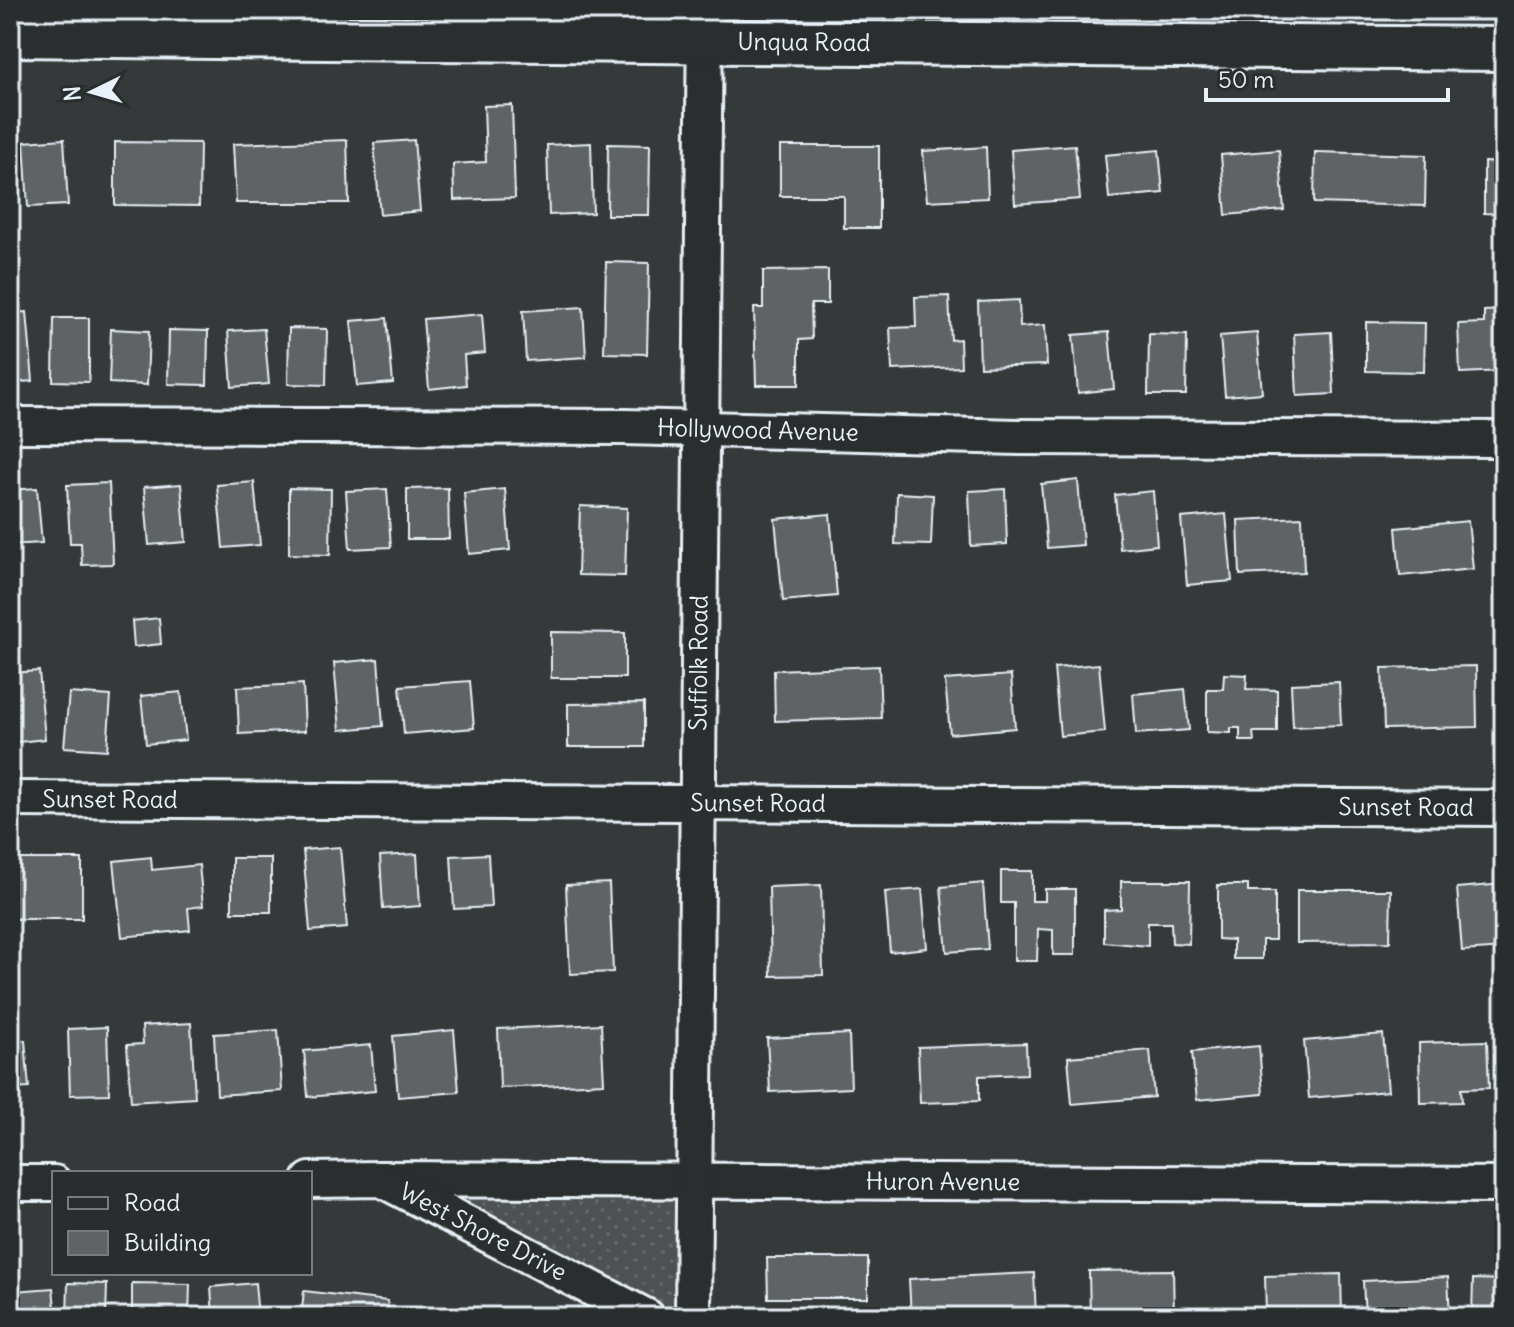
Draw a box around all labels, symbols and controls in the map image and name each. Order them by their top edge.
street label: Unqua Road [737,26,871,57]
north arrow [52,52,132,132]
scale bar [1206,52,1448,102]
text: 50 m [1218,64,1274,94]
text: N [57,85,87,103]
street label: Hollywood Avenue [657,412,859,447]
street label: Suffolk Road [682,595,714,731]
street label: Sunset Road [42,783,178,814]
street label: Sunset Road [690,787,826,818]
street label: Sunset Road [1338,791,1474,822]
street label: Huron Avenue [866,1166,1020,1196]
legend [52,1171,312,1275]
street label: West Shore Drive [395,1175,572,1287]
text: Road [124,1187,180,1217]
text: Building [124,1227,211,1257]

